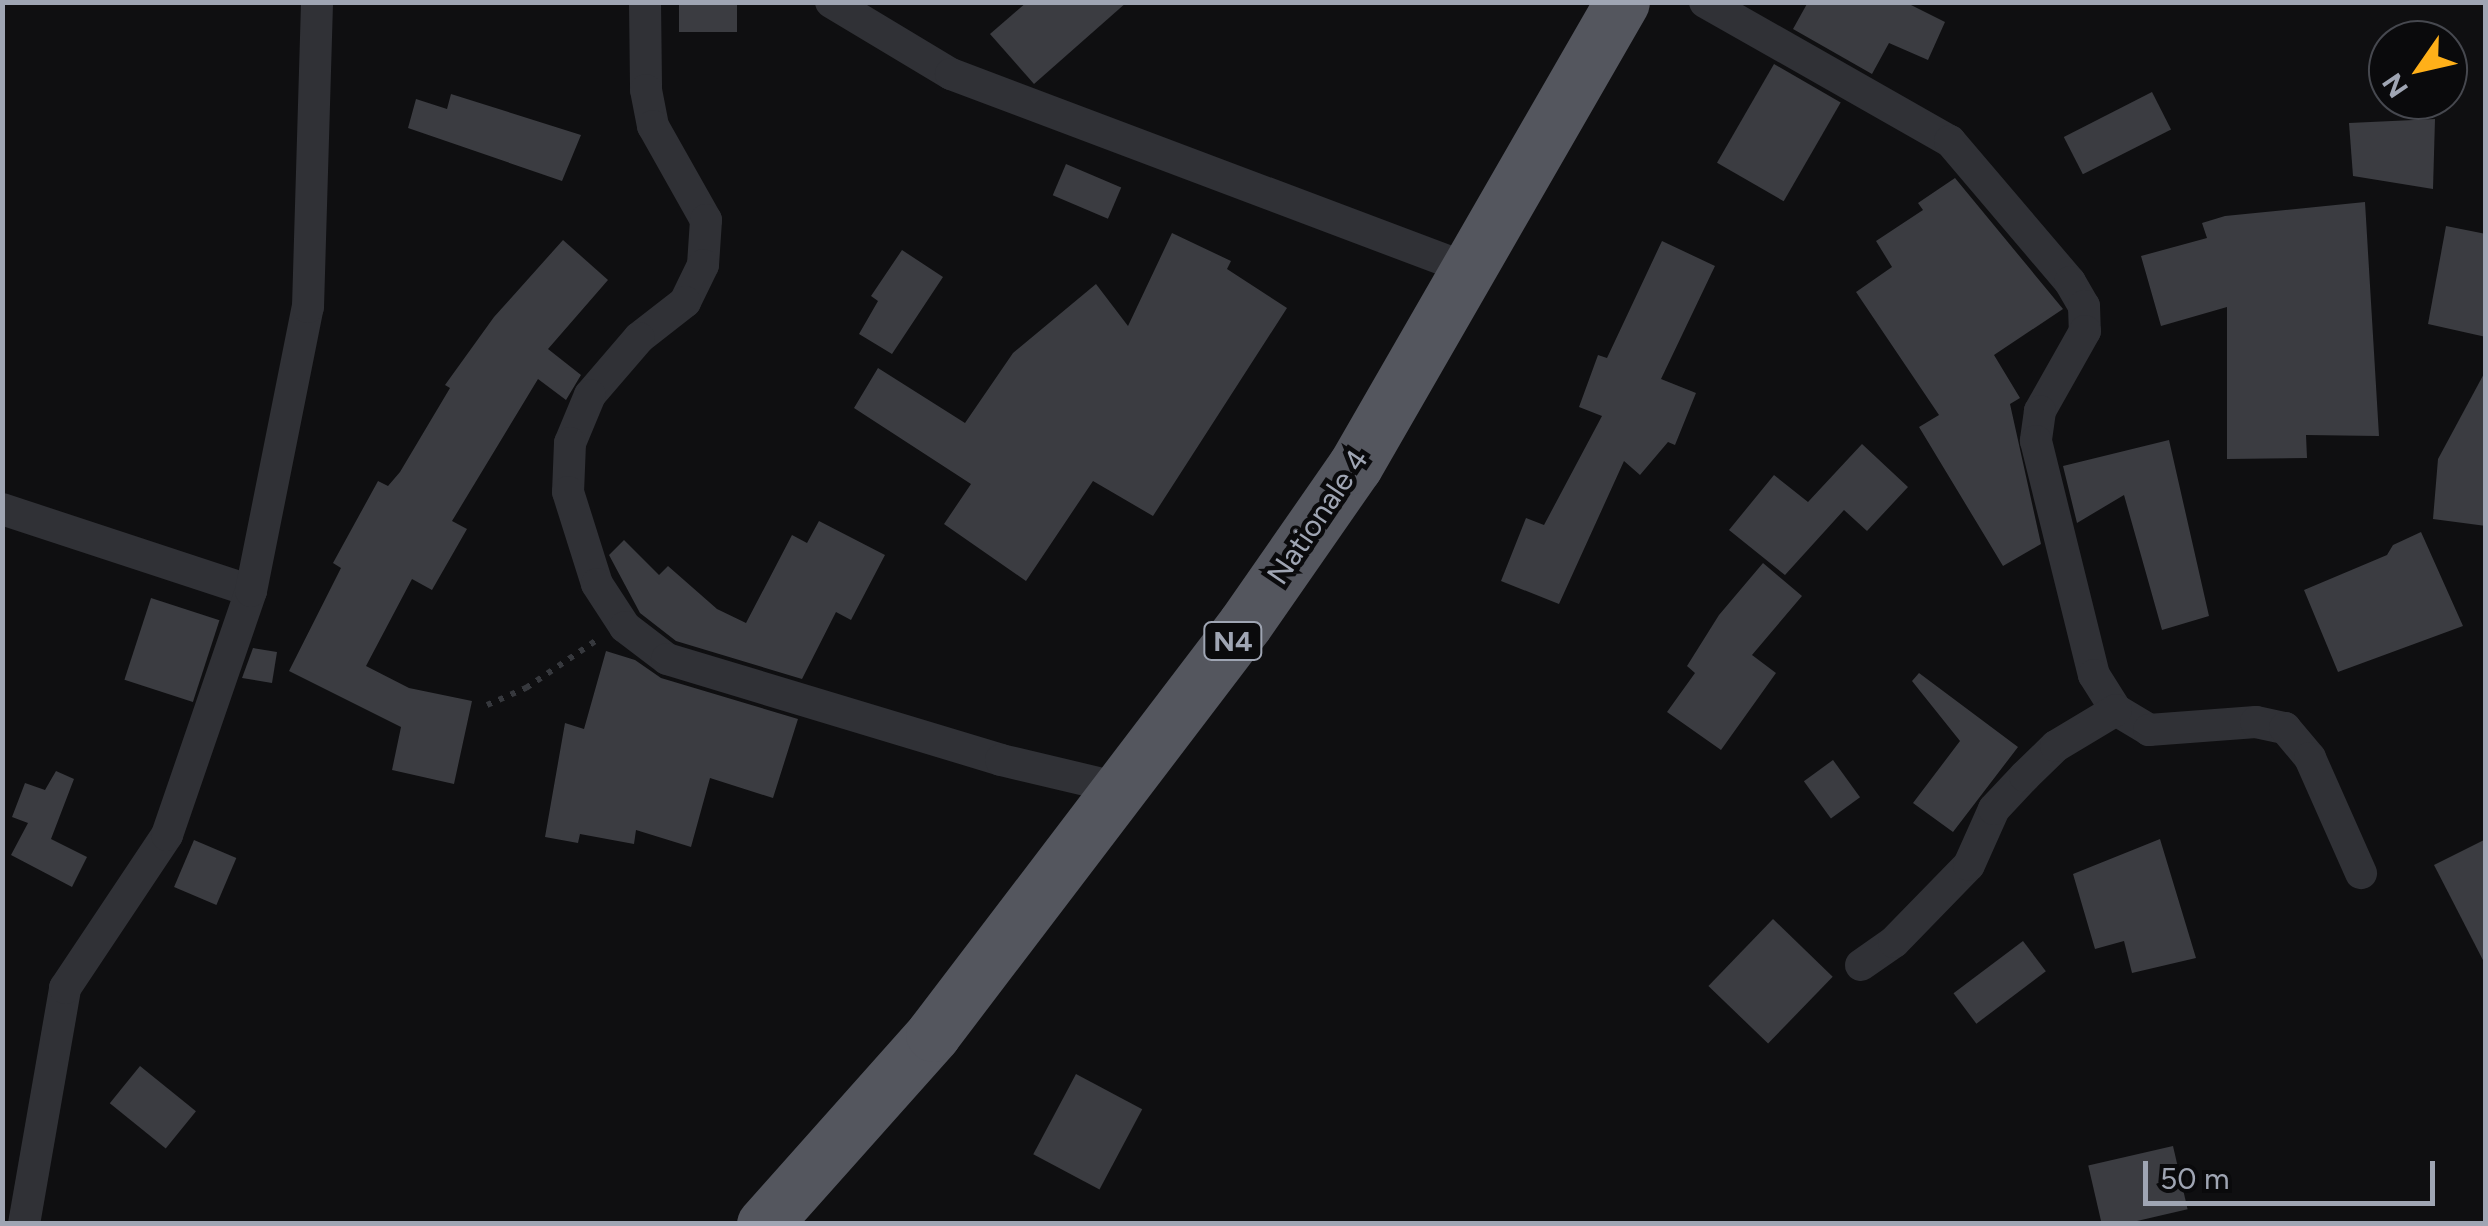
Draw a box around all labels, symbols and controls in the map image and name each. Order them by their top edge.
north arrow [2368,20,2468,120]
text: N [2375,67,2415,104]
street label: Nationale 4 [1260,443,1376,591]
road number: N4 [1203,618,1263,664]
scale bar [2148,1141,2440,1203]
text: 50 m [2160,1160,2229,1197]

